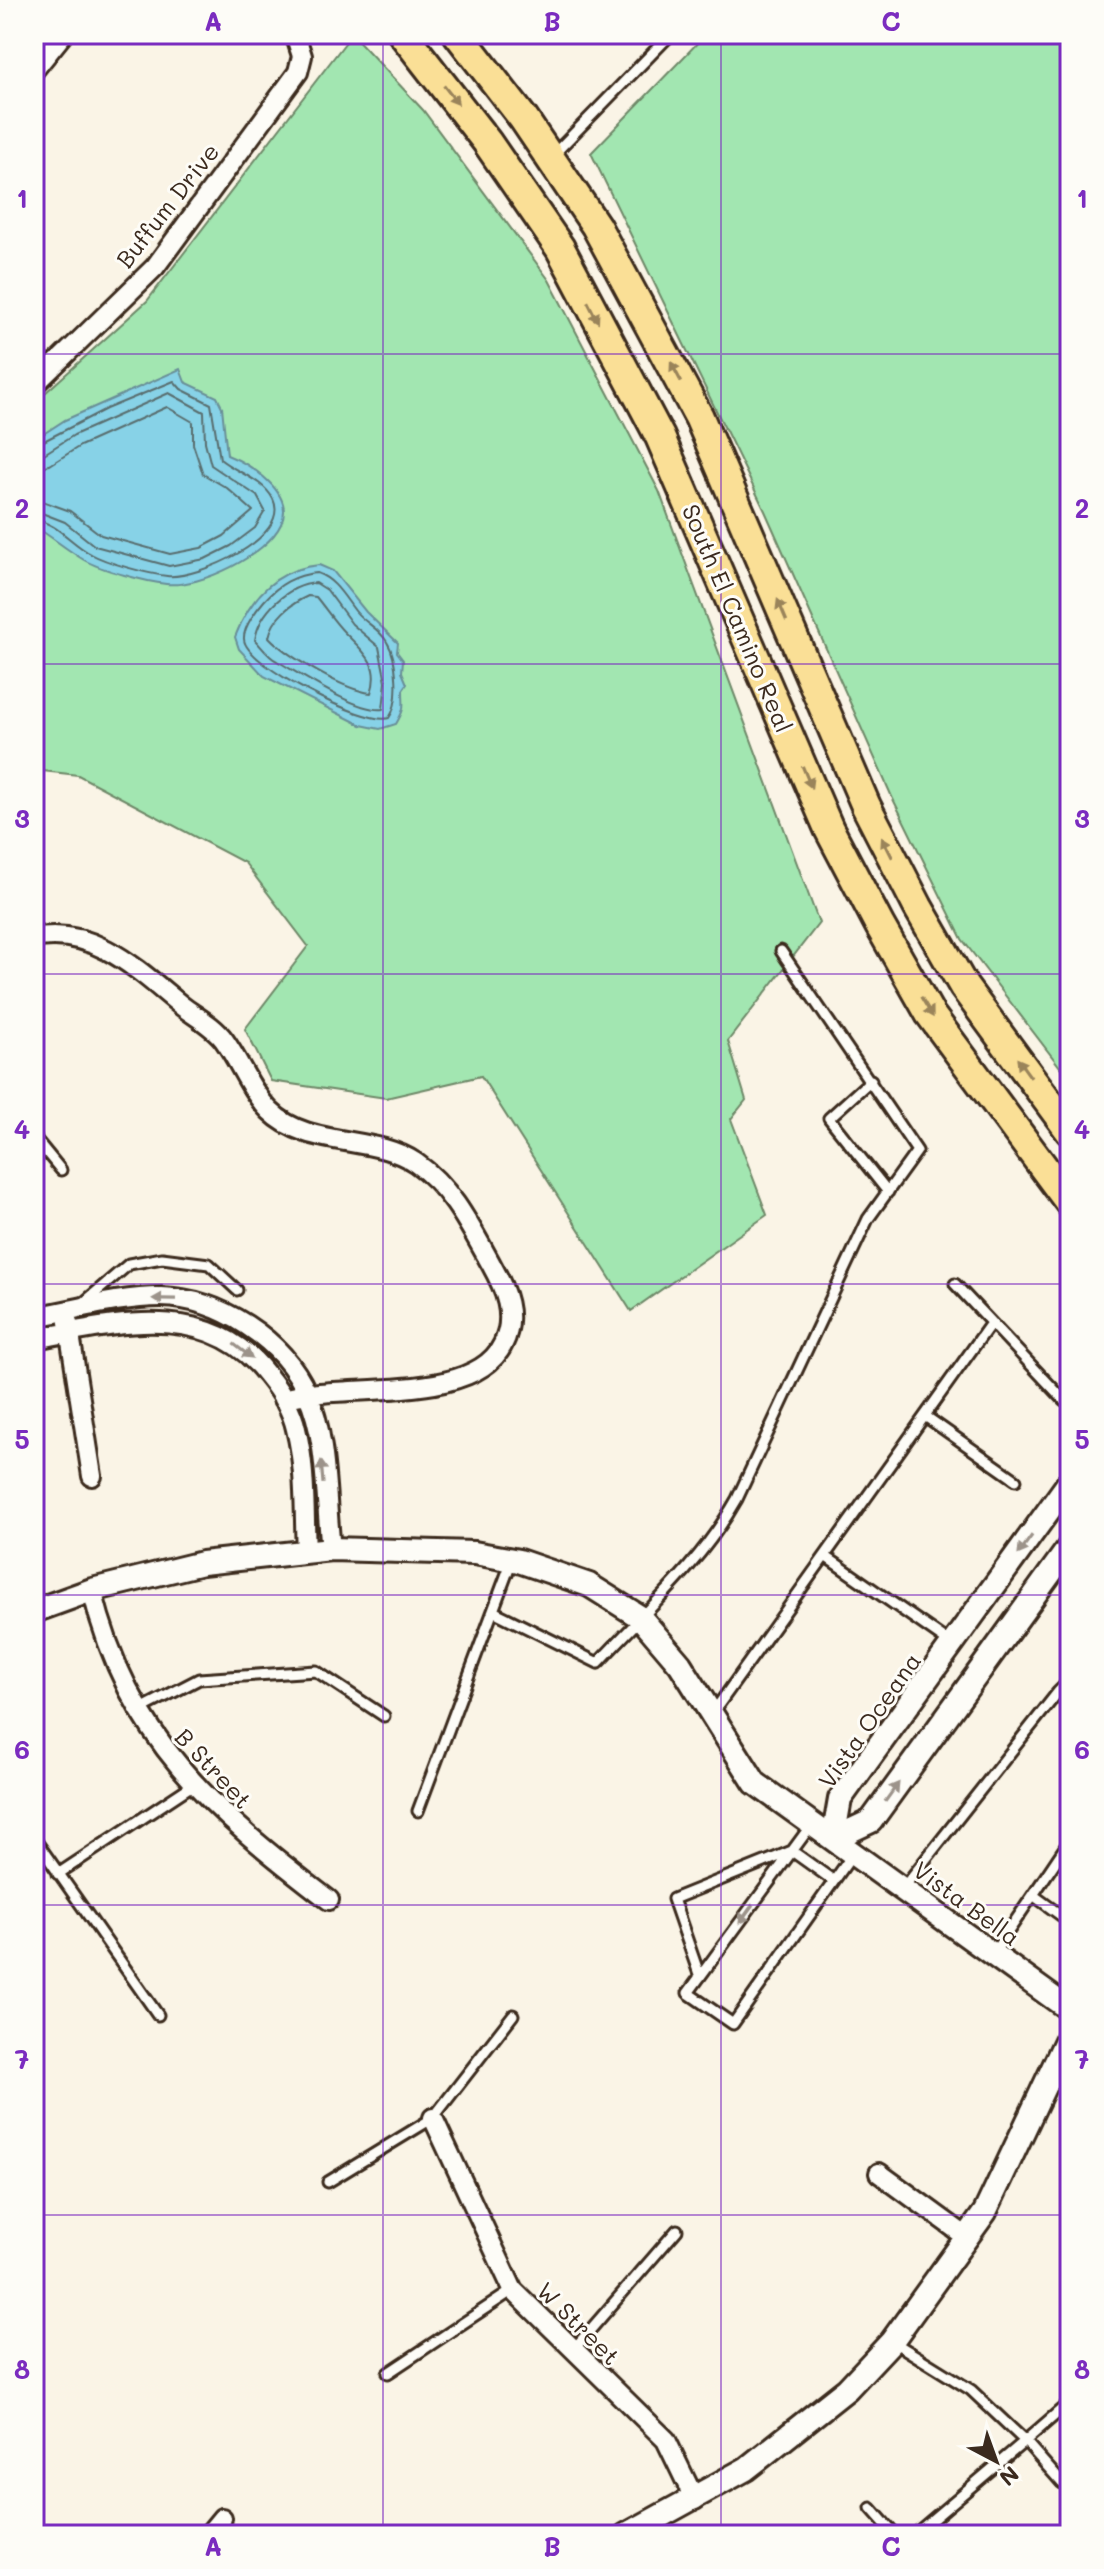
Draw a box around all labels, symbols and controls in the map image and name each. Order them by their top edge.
text: A [204,4,222,38]
text: B [543,4,561,38]
text: C [881,4,901,38]
one-way arrow [443,85,459,105]
street label: Buffum Drive [109,136,225,274]
text: 1 [16,181,28,215]
text: 1 [1076,181,1088,215]
one-way arrow [586,301,599,324]
one-way arrow [669,361,682,384]
text: 2 [15,491,29,525]
text: 2 [1075,491,1089,525]
street label: South El Camino Real [676,499,800,737]
one-way arrow [775,598,788,622]
one-way arrow [800,765,813,789]
text: 3 [14,801,30,835]
text: 3 [1074,801,1090,835]
one-way arrow [881,836,894,859]
one-way arrow [920,996,934,1018]
one-way arrow [1016,1058,1032,1078]
text: 4 [14,1112,30,1146]
text: 4 [1074,1112,1090,1146]
one-way arrow [151,1292,176,1305]
one-way arrow [233,1343,253,1359]
text: 5 [14,1422,30,1456]
text: 5 [1074,1422,1090,1456]
one-way arrow [315,1459,328,1484]
one-way arrow [1017,1535,1033,1555]
street label: Vista Oceana [811,1646,927,1794]
street label: B Street [169,1721,259,1815]
text: 6 [14,1732,30,1766]
text: 6 [1074,1732,1090,1766]
one-way arrow [884,1782,899,1803]
street label: Vista Bella [908,1854,1026,1952]
one-way arrow [738,1903,754,1925]
text: 7 [15,2042,29,2076]
text: 7 [1075,2042,1089,2076]
street label: W Street [531,2275,627,2371]
text: 8 [14,2352,30,2386]
text: 8 [1074,2352,1090,2386]
north arrow [956,2421,1036,2501]
text: N [994,2460,1025,2493]
text: A [204,2529,222,2563]
text: B [543,2529,561,2563]
text: C [881,2529,901,2563]

